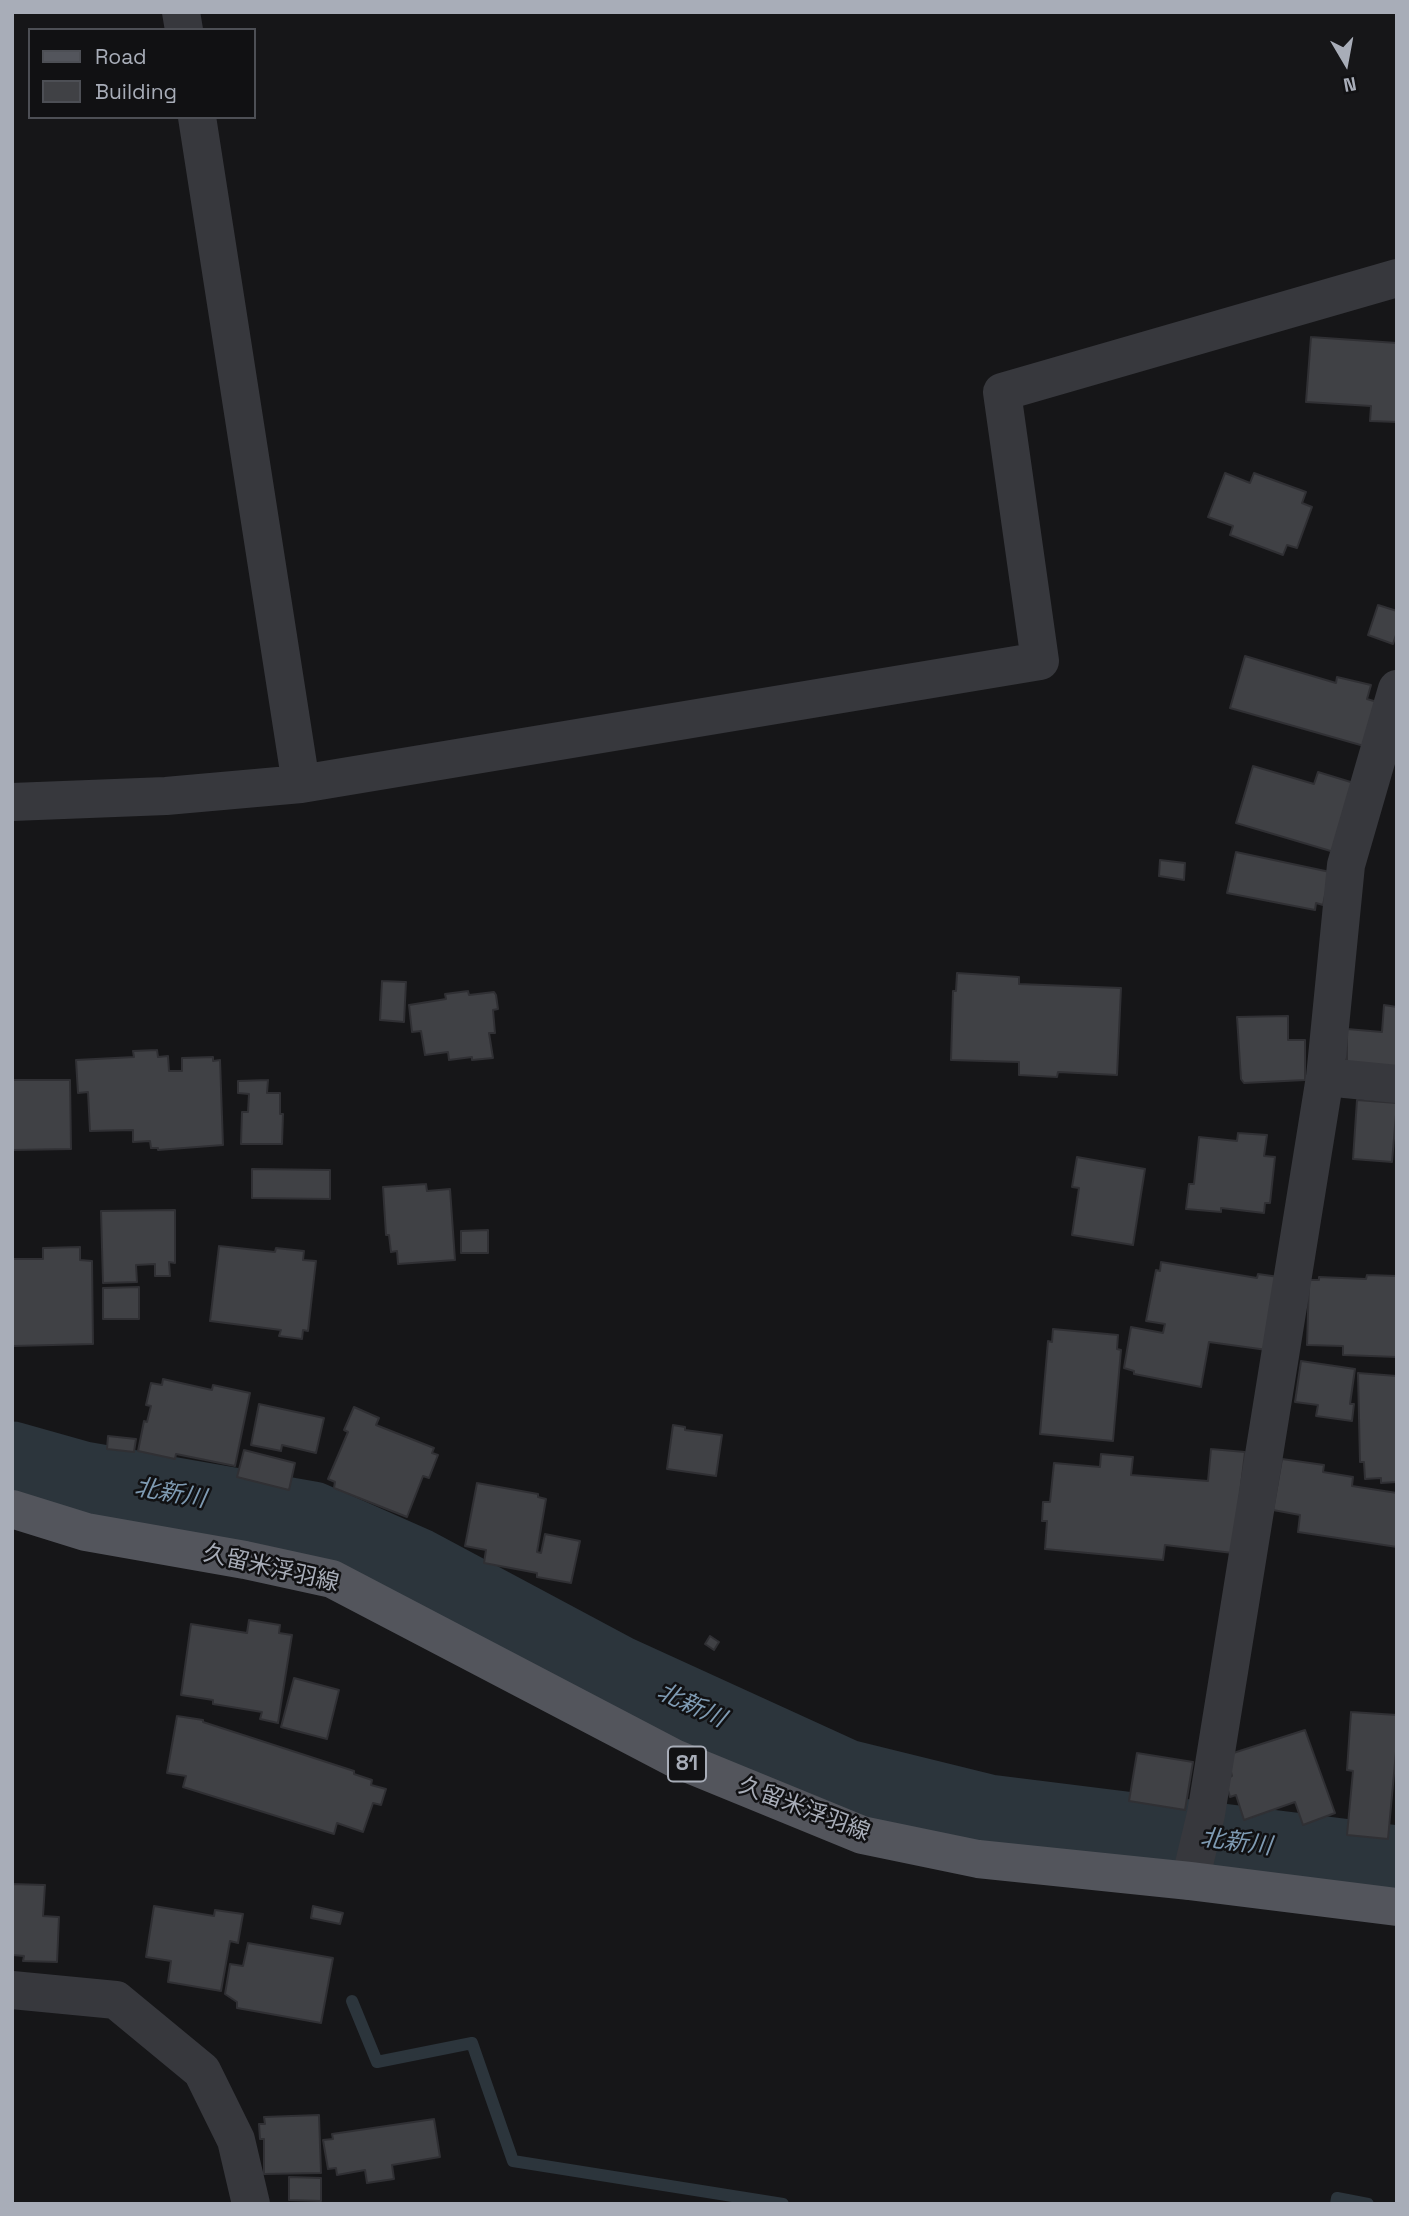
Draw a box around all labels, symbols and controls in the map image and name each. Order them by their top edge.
legend [28,28,256,119]
north arrow [1311,28,1381,98]
text: Road [95,43,147,70]
text: N [1341,71,1358,98]
text: Building [95,78,177,105]
water label: 北新川 [132,1474,208,1514]
street label: 久留米浮羽線 [201,1540,341,1598]
water label: 北新川 [652,1678,730,1734]
road number: 81 [668,1746,706,1782]
street label: 久留米浮羽線 [735,1772,873,1848]
water label: 北新川 [1199,1824,1273,1862]

